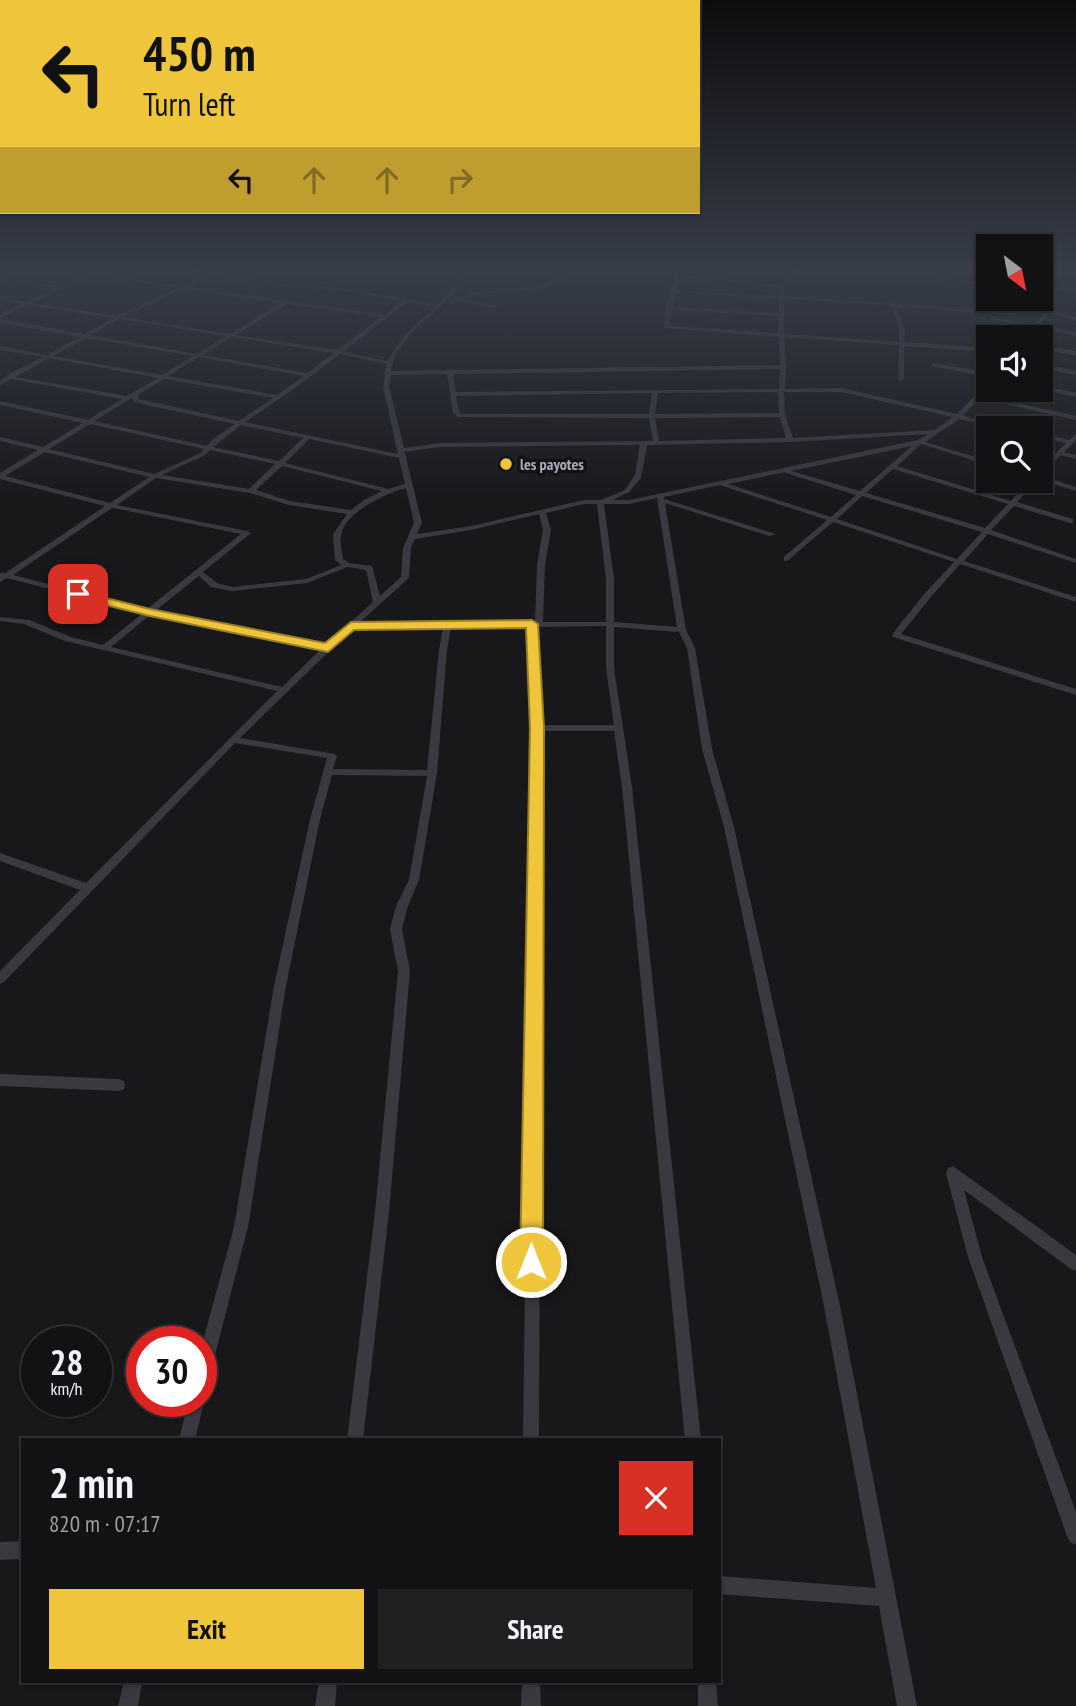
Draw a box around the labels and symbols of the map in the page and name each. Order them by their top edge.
north arrow [976,234,1054,312]
place label: les payotes [520,454,584,474]
marker: les payotes [498,456,514,472]
pin [48,564,108,624]
position arrow [494,1225,568,1299]
speed limit sign: 30 [126,1326,217,1417]

